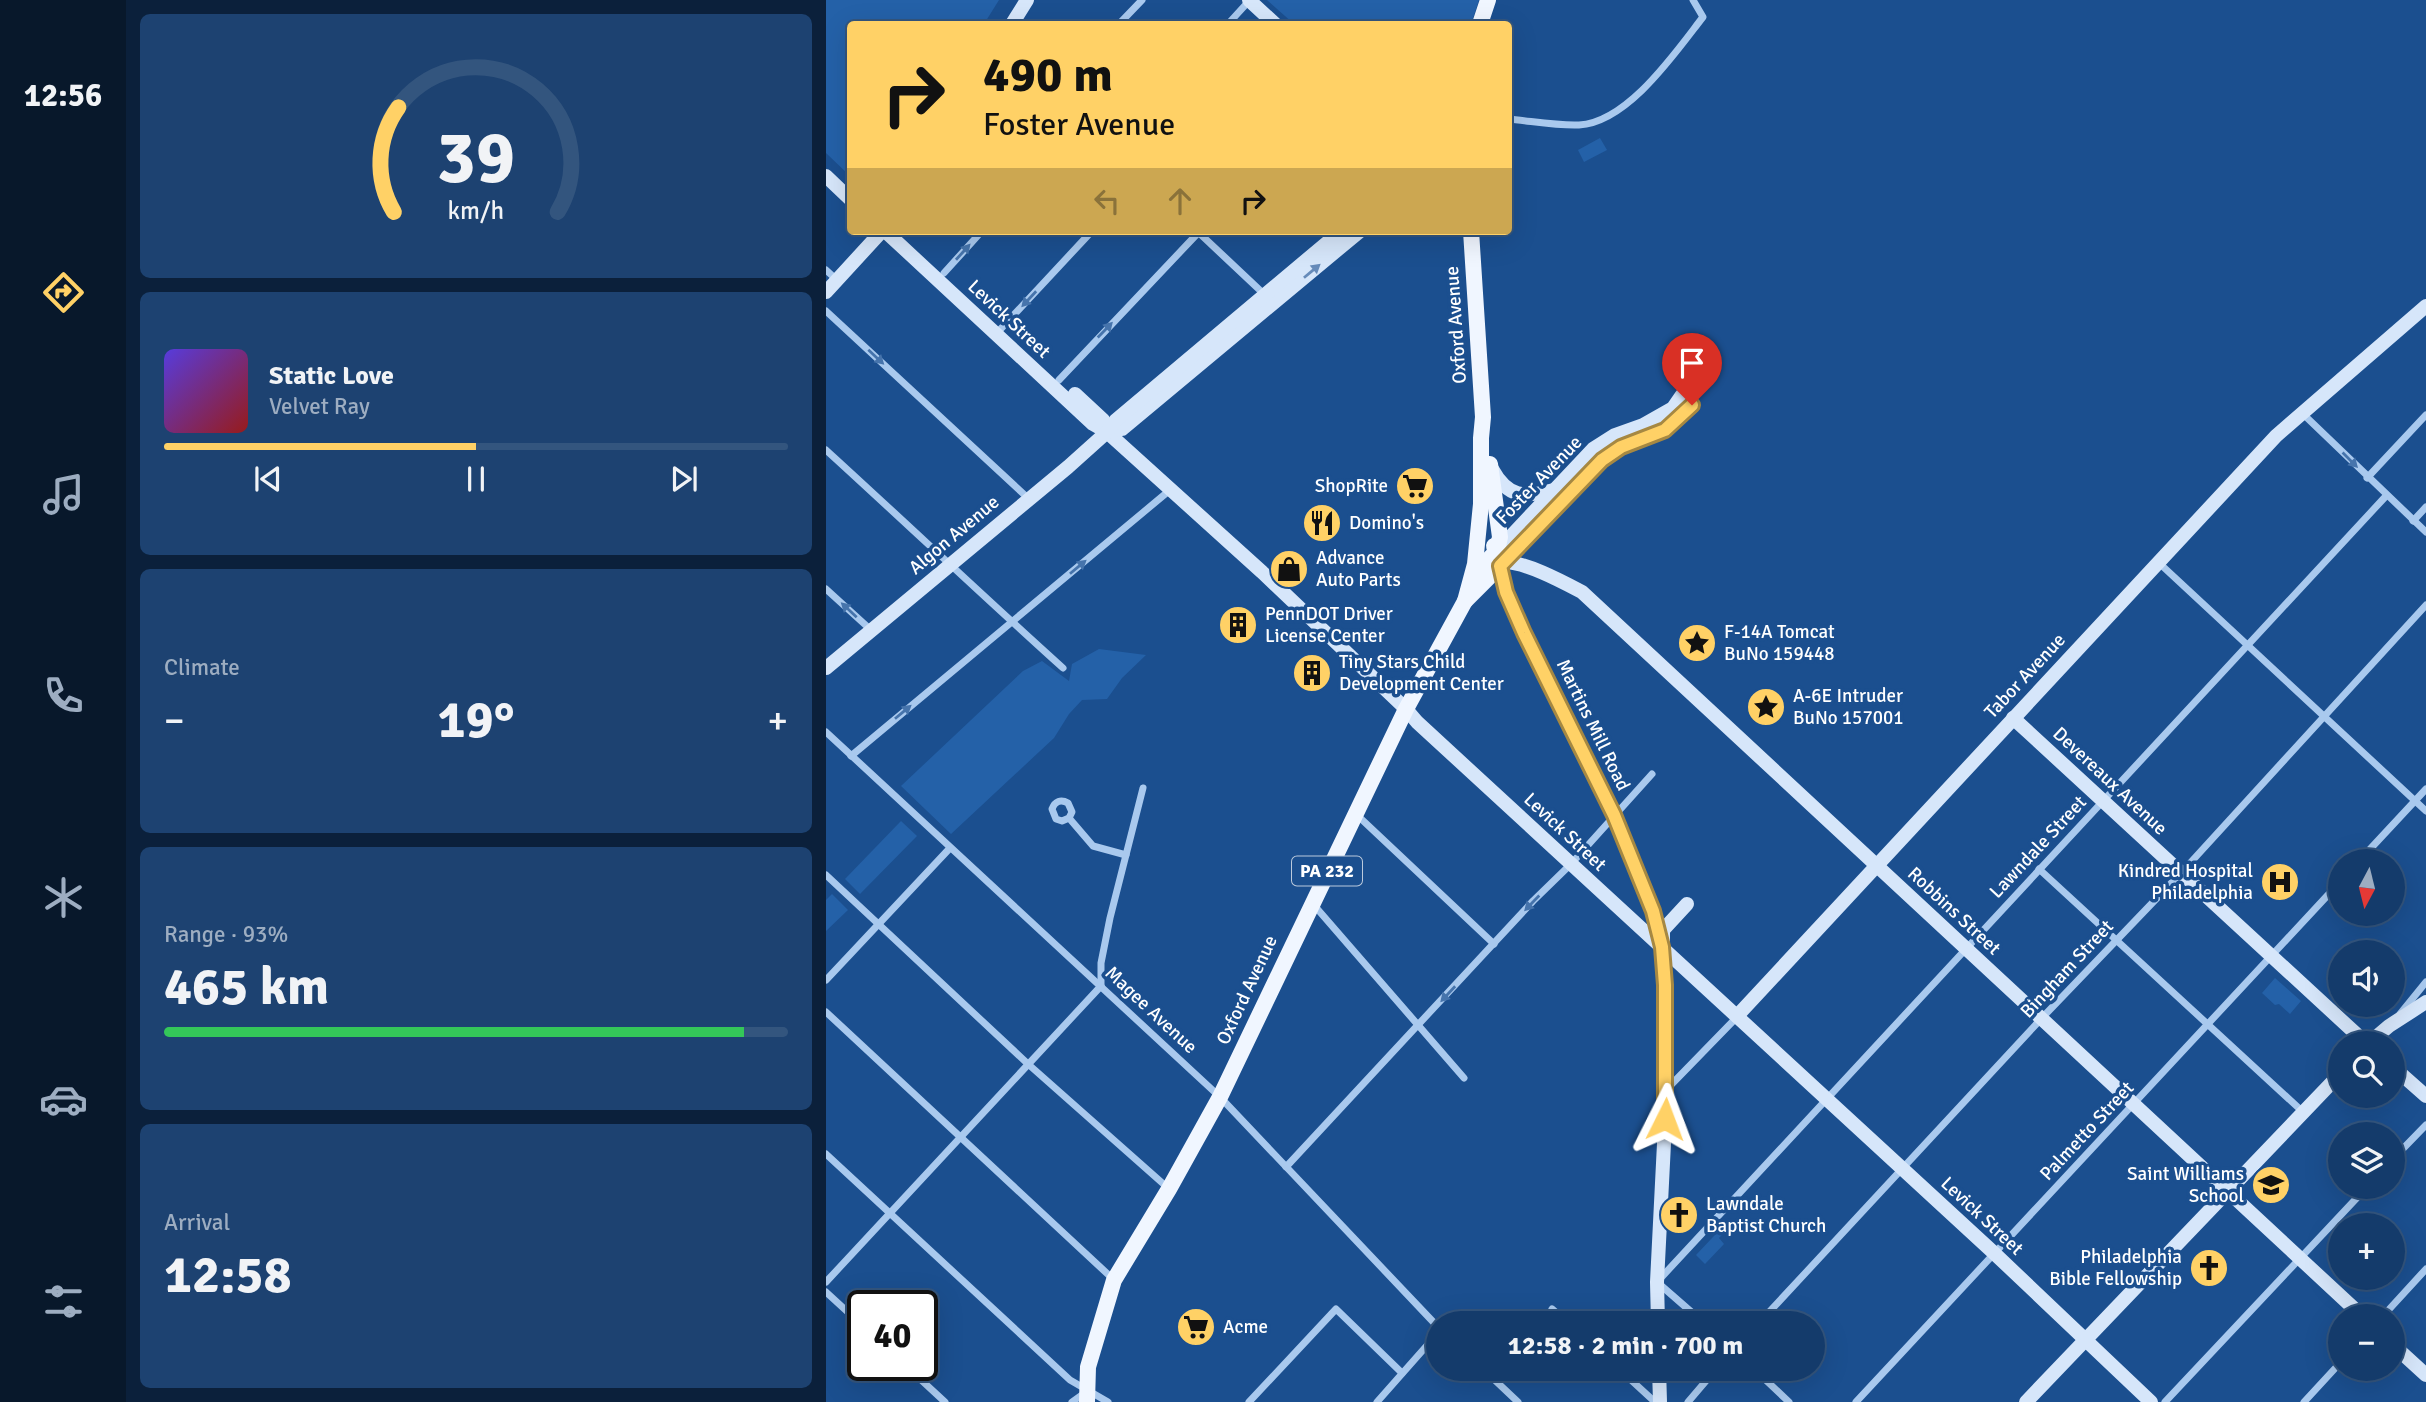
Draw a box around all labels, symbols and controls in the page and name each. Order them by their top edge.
text: 490 m [983,45,1113,105]
icon: right [868,49,959,140]
text: 12:56 [24,76,102,115]
text: Foster Avenue [983,105,1175,144]
text: 39 [437,114,515,203]
icon: left [1088,182,1126,220]
icon: ahead [1161,182,1199,220]
icon: right [1234,182,1272,220]
text: km/h [448,195,504,226]
one-way arrow [955,243,970,260]
one-way arrow [1303,264,1320,279]
street label: Oxford Avenue [1440,265,1472,385]
icon: directions [39,268,88,317]
street label: Levick Street [963,275,1056,364]
one-way arrow [1021,290,1037,307]
one-way arrow [1097,322,1113,339]
pin [1662,333,1722,405]
icon: arrive [1673,344,1711,382]
one-way arrow [867,349,884,365]
text: Static Love [269,360,394,392]
text: Velvet Ray [269,392,370,421]
street label: Foster Avenue [1491,431,1587,529]
one-way arrow [2341,452,2358,469]
icon: previous [249,460,287,498]
icon: pause [457,460,495,498]
icon: next [665,460,703,498]
supermarket icon: ShopRite [1394,465,1436,507]
icon: music [39,470,88,519]
place label: ShopRite [1315,474,1388,498]
street label: Algon Avenue [904,490,1004,580]
restaurant icon: Domino's [1301,502,1343,544]
place label: Domino's [1349,511,1424,535]
place label: Advance Auto Parts [1316,546,1401,592]
shop icon: Advance Auto Parts [1268,548,1310,590]
one-way arrow [1070,560,1087,575]
one-way arrow [840,602,858,618]
place label: PennDOT Driver License Center [1265,602,1393,648]
building icon: PennDOT Driver License Center [1217,604,1259,646]
place label: F-14A Tomcat BuNo 159448 [1724,620,1835,666]
place icon: F-14A Tomcat BuNo 159448 [1676,622,1718,664]
street label: Tabor Avenue [1979,628,2071,724]
place label: Tiny Stars Child Development Center [1339,650,1504,696]
building icon: Tiny Stars Child Development Center [1291,652,1333,694]
text: Climate [164,653,240,682]
street label: Martins Mill Road [1551,655,1635,795]
icon: phone [39,671,88,720]
place label: A-6E Intruder BuNo 157001 [1793,684,1903,730]
place icon: A-6E Intruder BuNo 157001 [1745,686,1787,728]
text: 19° [438,688,514,752]
text: − [164,697,185,744]
text: + [767,697,788,744]
one-way arrow [895,705,912,720]
street label: Devereaux Avenue [2048,722,2172,840]
street label: Levick Street [1519,788,1612,877]
street label: Lawndale Street [1984,790,2092,903]
north arrow [2328,849,2404,926]
map controls [2328,849,2405,1381]
road number: PA 232 [1292,856,1362,886]
place label: Kindred Hospital Philadelphia [2118,859,2253,905]
hospital icon: Kindred Hospital Philadelphia [2259,861,2301,903]
street label: Robbins Street [1902,862,2006,960]
icon: climate [39,873,88,922]
one-way arrow [1524,894,1540,911]
street label: Bingham Street [2015,915,2119,1023]
text: Range · 93% [164,920,288,949]
street label: Oxford Avenue [1211,932,1283,1048]
button: sound [2328,940,2405,1017]
text: 465 km [164,955,329,1019]
street label: Magee Avenue [1100,961,1202,1059]
one-way arrow [1440,985,1456,1003]
button: search [2328,1031,2405,1108]
icon: car [39,1075,88,1124]
street label: Palmetto Street [2035,1076,2139,1186]
position arrow [1628,1082,1702,1156]
button: layers [2328,1122,2405,1199]
place label: Saint Williams School [2127,1162,2244,1208]
school or university icon: Saint Williams School [2250,1164,2292,1206]
street label: Levick Street [1936,1172,2029,1261]
place label: Lawndale Baptist Church [1706,1192,1826,1238]
church icon: Lawndale Baptist Church [1658,1194,1700,1236]
text: Arrival [164,1208,230,1237]
button: + [2328,1213,2405,1290]
text: 12:58 [164,1243,292,1307]
place label: Philadelphia Bible Fellowship [2049,1245,2182,1291]
church icon: Philadelphia Bible Fellowship [2188,1247,2230,1289]
icon: filters [39,1277,88,1326]
speed limit sign: 40 [847,1290,938,1381]
button: − [2328,1304,2405,1381]
supermarket icon: Acme [1175,1306,1217,1348]
place label: Acme [1223,1315,1268,1339]
text: 12:58 · 2 min · 700 m [1508,1330,1743,1362]

